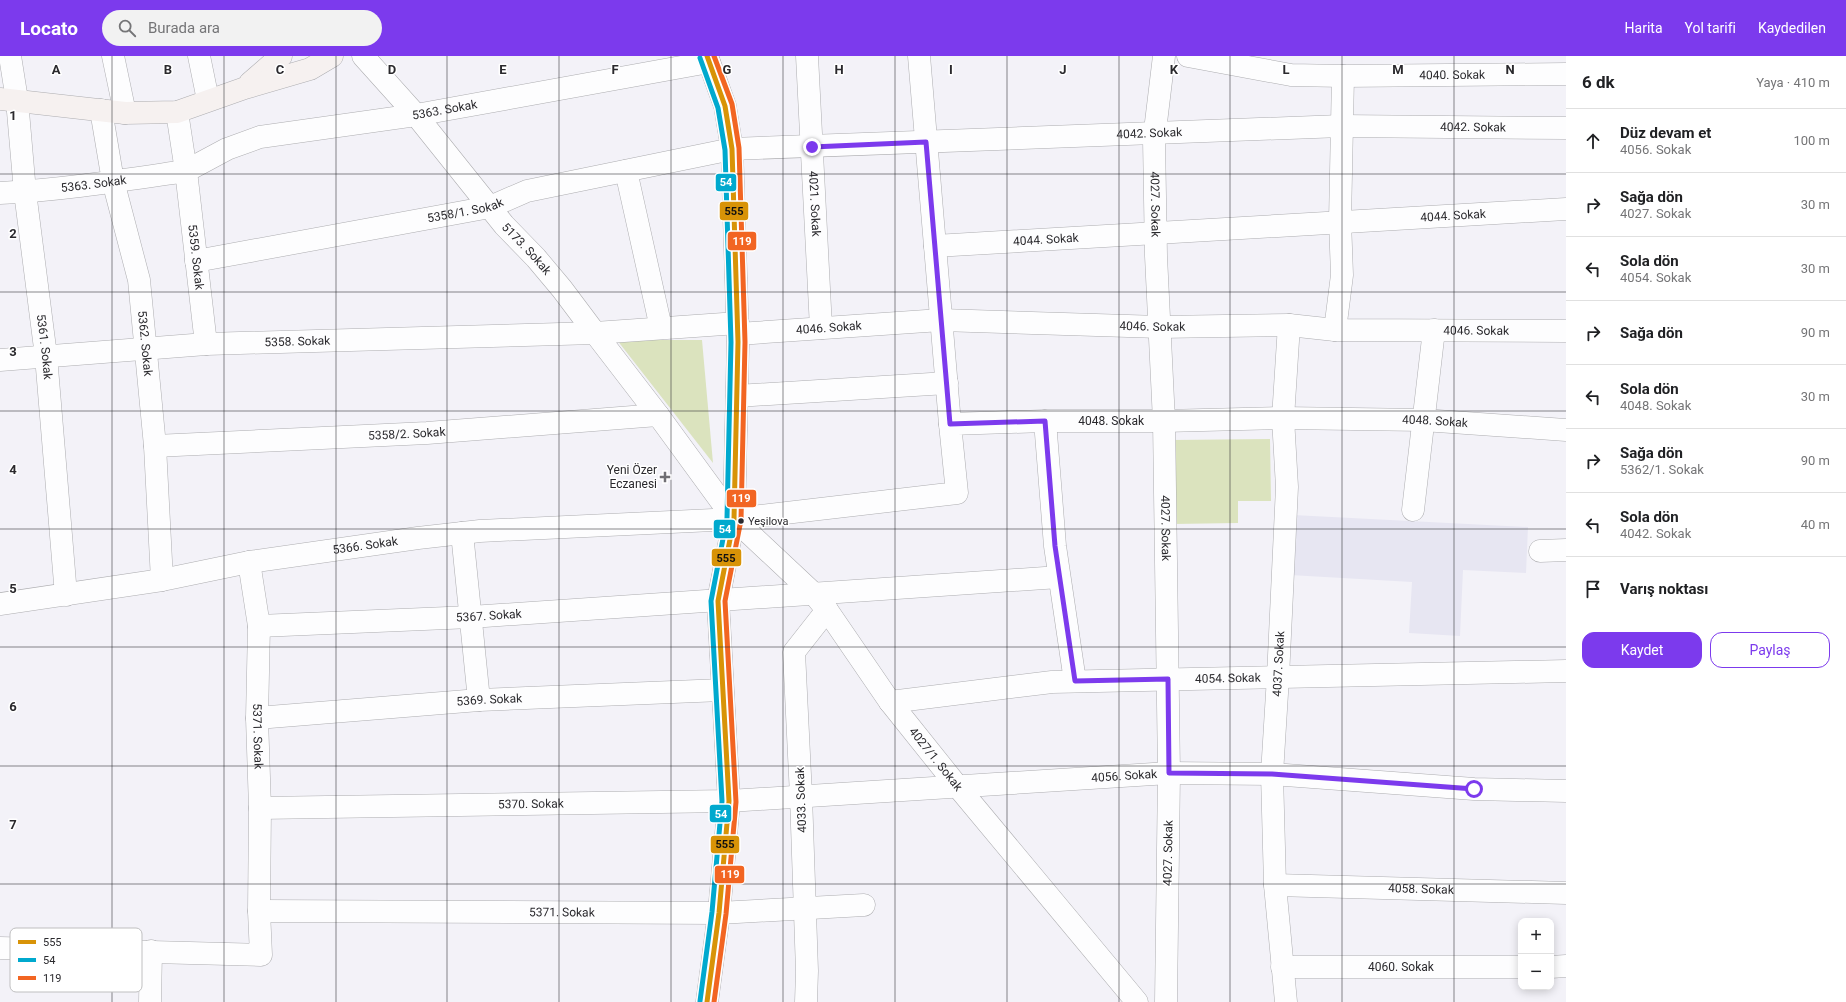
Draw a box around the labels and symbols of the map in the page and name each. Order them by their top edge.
text: A [52,62,61,77]
text: B [164,62,172,77]
text: C [276,62,285,77]
text: D [388,62,396,77]
text: E [499,62,507,77]
text: F [611,62,619,77]
text: G [723,62,732,77]
text: H [834,62,844,77]
text: I [949,62,953,77]
text: J [1059,62,1067,77]
text: K [1170,62,1179,77]
text: L [1282,62,1290,77]
text: M [1392,62,1404,77]
text: N [1505,62,1515,77]
street label: 4040. Sokak [1419,68,1486,82]
street label: 5363. Sokak [411,97,479,122]
text: 1 [9,108,17,123]
street label: 4042. Sokak [1440,120,1507,134]
street label: 4042. Sokak [1116,125,1183,141]
route end [803,138,821,156]
street label: 4021. Sokak [806,171,823,238]
street label: 4027. Sokak [1148,171,1163,238]
street label: 5363. Sokak [60,173,128,195]
line badge: 54 [715,173,737,192]
text: 54 [720,176,733,189]
street label: 5358/1. Sokak [426,195,506,225]
line badge: 555 [719,201,749,221]
text: 555 [725,205,743,218]
street label: 4044. Sokak [1420,207,1487,225]
street label: 5173. Sokak [499,220,555,278]
street label: 5359. Sokak [185,224,207,291]
text: 2 [9,226,17,241]
line badge: 119 [727,231,757,251]
street label: 4044. Sokak [1013,231,1080,248]
text: 119 [733,235,751,248]
street label: 5362. Sokak [135,310,155,378]
street label: 5361. Sokak [34,313,55,381]
street label: 4046. Sokak [795,318,863,337]
street label: 4046. Sokak [1119,319,1186,334]
street label: 4046. Sokak [1443,323,1510,338]
street label: 5358. Sokak [264,333,331,349]
text: 3 [9,344,17,359]
street label: 4048. Sokak [1402,413,1469,430]
street label: 4048. Sokak [1078,414,1145,428]
street label: 5358/2. Sokak [368,425,447,443]
text: 4 [9,462,17,477]
place label: Yeni Özer Eczanesi [607,462,657,491]
marker: Yeni Özer Eczanesi [660,472,670,482]
line badge: 119 [726,489,757,508]
text: 119 [732,492,750,505]
street label: 4027. Sokak [1158,495,1173,562]
place label: Yeşilova [748,515,789,528]
marker: Yeşilova [736,516,746,526]
line badge: 54 [713,519,736,539]
text: 54 [719,523,732,536]
street label: 5366. Sokak [332,534,400,557]
line badge: 555 [711,548,742,567]
text: 555 [717,552,735,565]
text: 5 [9,581,17,596]
street label: 5367. Sokak [456,607,523,625]
street label: 4037. Sokak [1270,630,1287,697]
street label: 4054. Sokak [1195,671,1262,686]
street label: 5369. Sokak [456,691,523,709]
text: 6 [9,699,17,714]
street label: 5371. Sokak [250,703,266,770]
street label: 4027/1. Sokak [906,725,966,795]
street label: 4033. Sokak [793,766,809,833]
street label: 4056. Sokak [1091,767,1158,785]
route start [1465,780,1483,798]
street label: 5370. Sokak [498,796,565,811]
line badge: 54 [709,804,732,823]
text: 54 [715,808,728,821]
text: 7 [9,817,17,832]
street label: 4027. Sokak [1160,819,1176,886]
line badge: 555 [710,835,740,854]
text: 555 [716,838,734,851]
line badge: 119 [714,865,745,884]
text: 119 [721,868,739,881]
street label: 4058. Sokak [1388,881,1455,897]
street label: 5371. Sokak [529,905,596,919]
legend [10,928,142,992]
text: 555 [43,936,62,949]
text: 54 [43,954,55,967]
street label: 4060. Sokak [1368,960,1435,974]
text: 119 [43,972,62,985]

